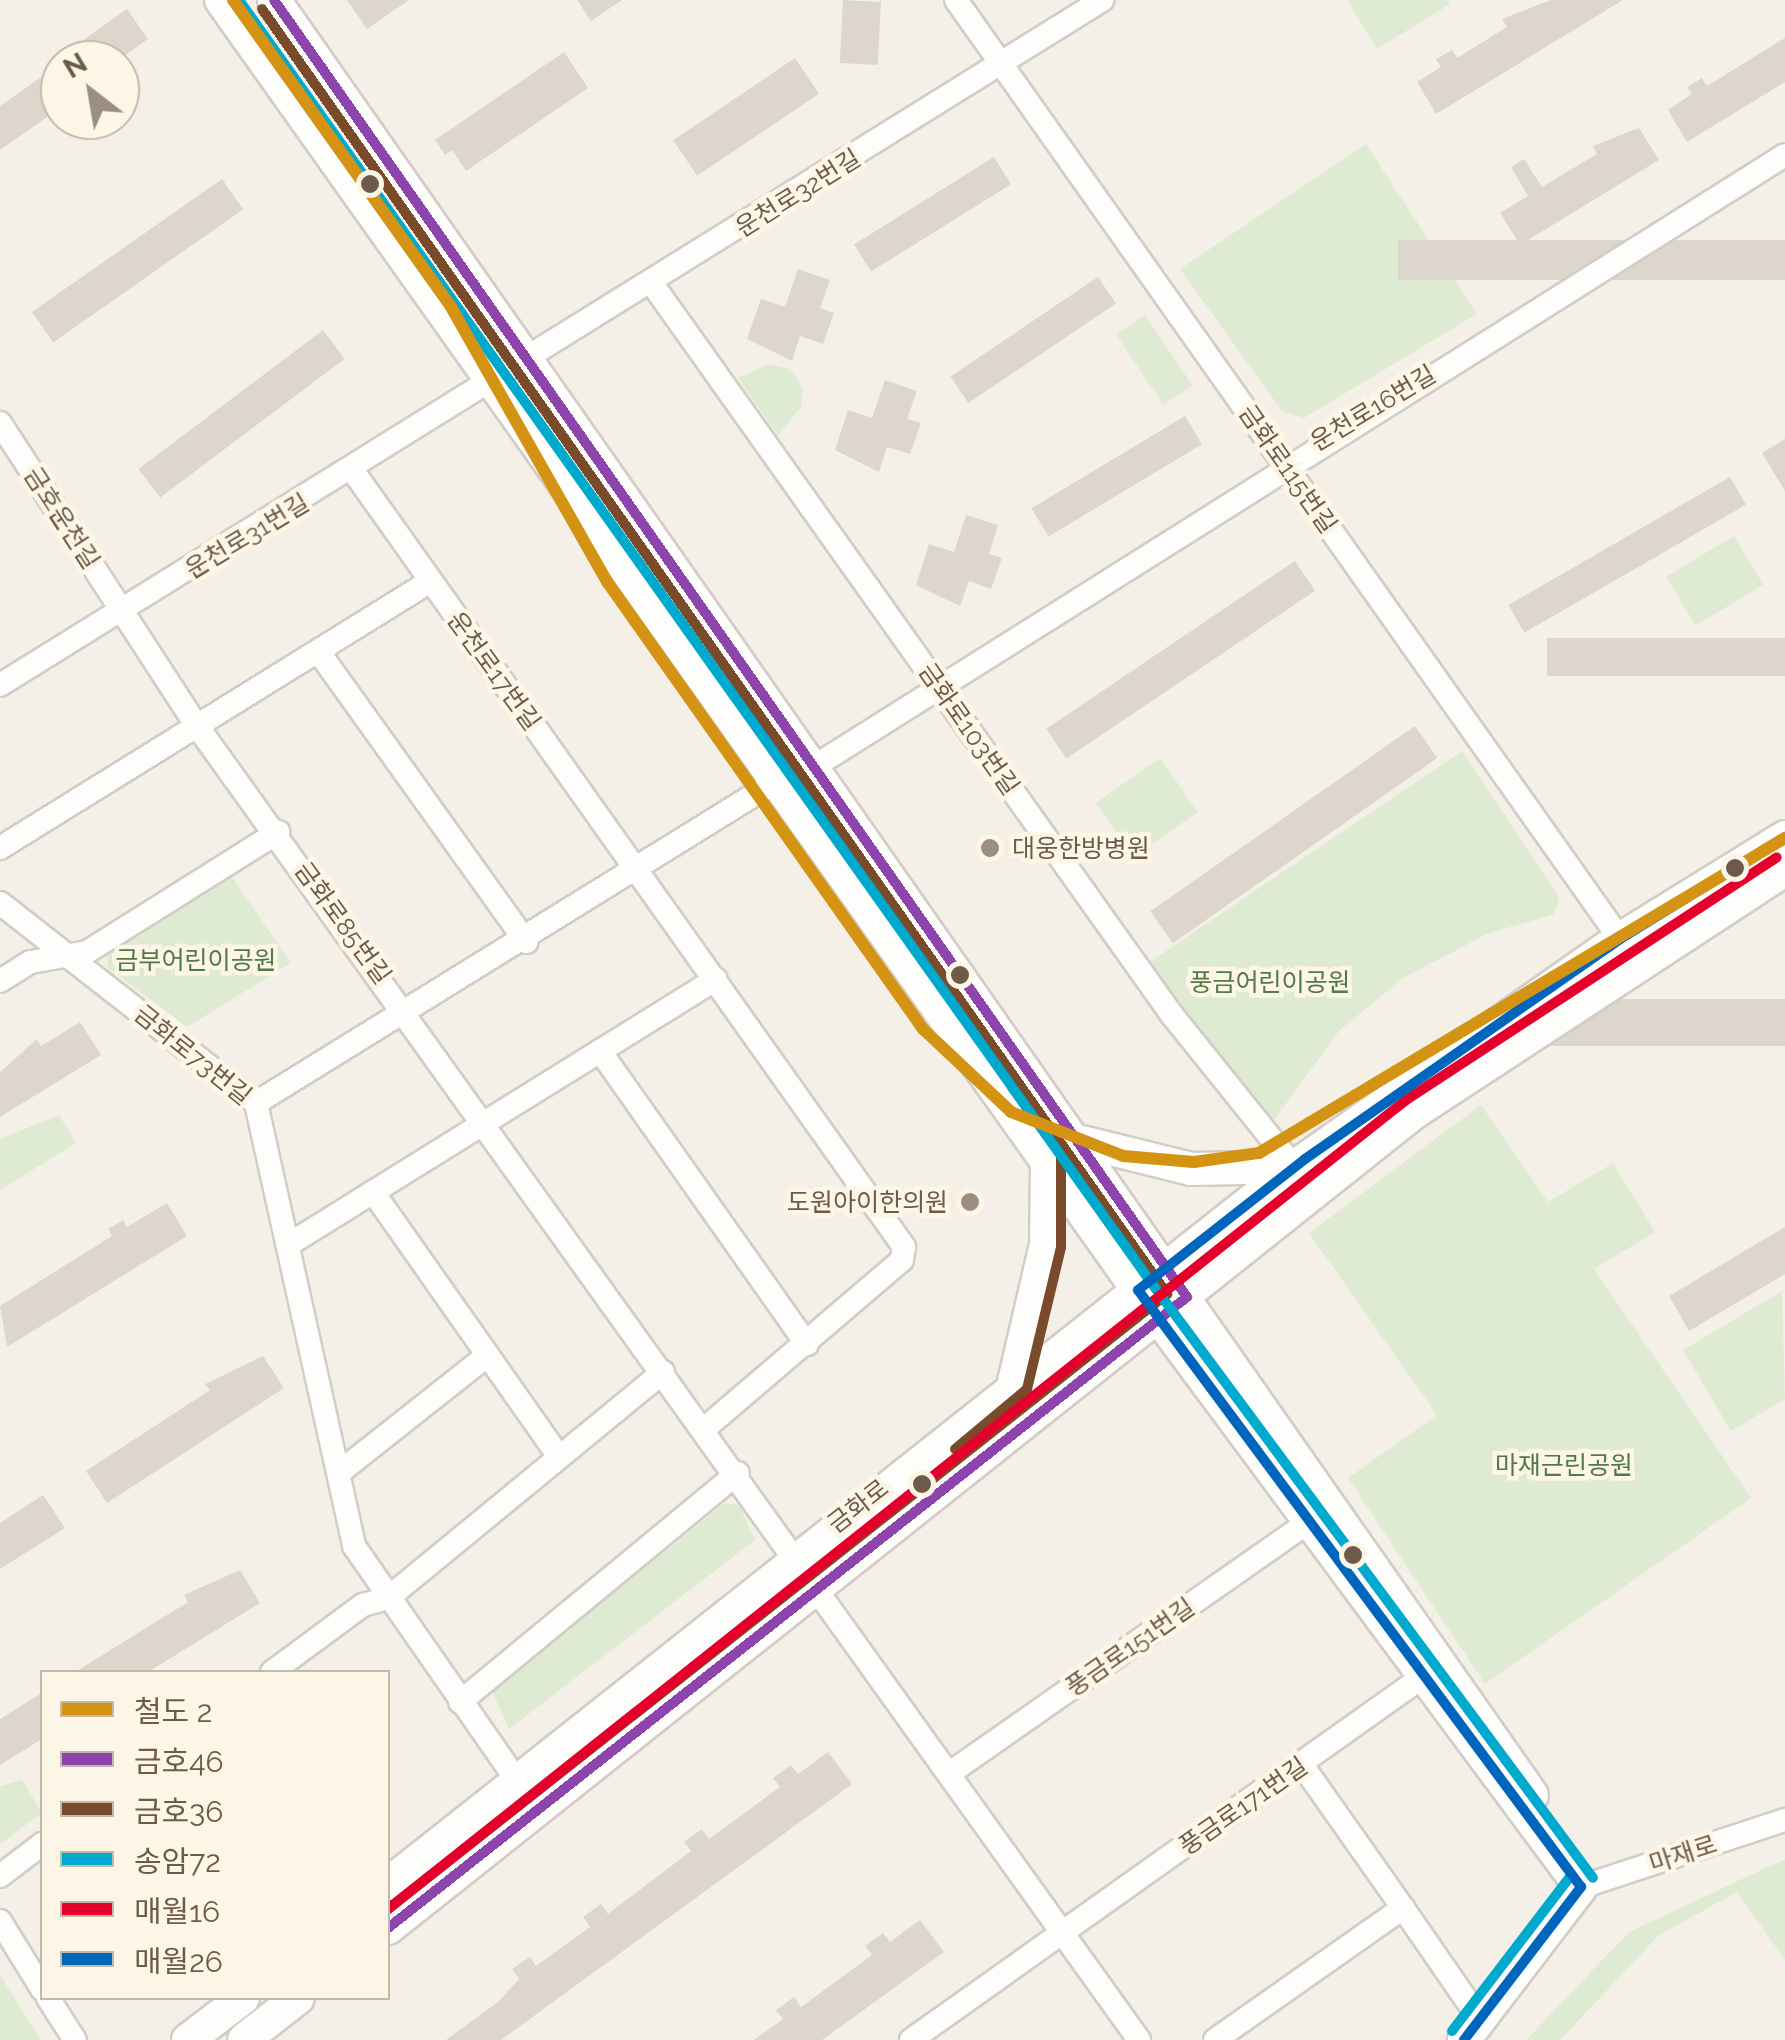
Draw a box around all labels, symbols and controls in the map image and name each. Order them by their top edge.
north arrow [40,40,140,140]
text: N [58,46,93,85]
street label: 운천로32번길 [730,143,866,243]
unlabelled marker [360,174,380,194]
street label: 운천로16번길 [1305,359,1441,457]
street label: 금화로115번길 [1233,399,1343,539]
street label: 금호운천길 [18,462,106,574]
street label: 운천로31번길 [180,487,314,585]
street label: 운천로17번길 [441,606,547,736]
street label: 금화로103번길 [912,657,1026,801]
place label: 대웅한방병원 [1012,833,1150,863]
marker: 대웅한방병원 [977,835,1003,861]
street label: 금화로85번길 [289,856,397,990]
unlabelled marker [1725,858,1745,878]
park label: 금부어린이공원 [116,945,276,975]
unlabelled marker [950,965,970,985]
park label: 풍금어린이공원 [1190,967,1350,997]
street label: 금화로73번길 [128,999,258,1111]
place label: 도원아이한의원 [787,1187,948,1217]
marker: 도원아이한의원 [957,1189,983,1215]
park label: 마재근린공원 [1495,1450,1633,1480]
street label: 금화로 [822,1473,894,1539]
unlabelled marker [912,1474,932,1494]
unlabelled marker [1343,1545,1363,1565]
street label: 풍금로151번길 [1060,1592,1200,1702]
legend [40,1670,390,2000]
text: 철도 2 [134,1694,212,1729]
text: 금호46 [134,1744,224,1779]
street label: 풍금로171번길 [1173,1751,1313,1861]
text: 금호36 [134,1794,223,1829]
street label: 마재로 [1646,1829,1720,1879]
text: 송암72 [134,1844,221,1879]
text: 매월16 [134,1894,220,1929]
text: 매월26 [134,1944,223,1979]

